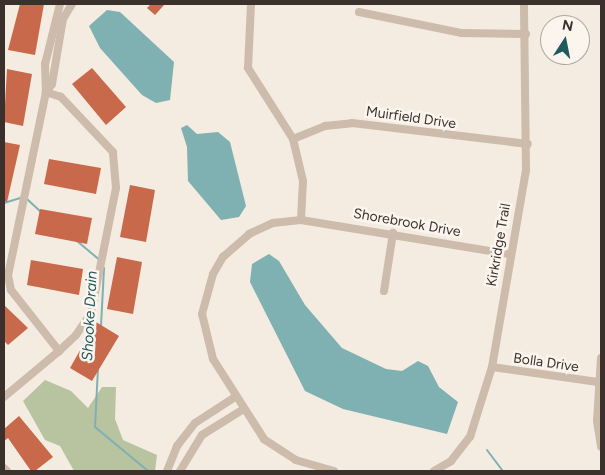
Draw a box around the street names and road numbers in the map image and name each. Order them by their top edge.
street label: Muirfield Drive [365,103,457,133]
street label: Kirkridge Trail [483,202,515,288]
street label: Shorebrook Drive [352,205,462,241]
street label: Bolla Drive [512,350,580,376]

